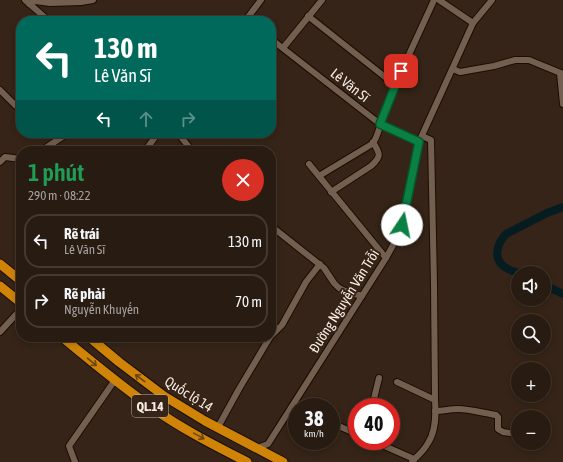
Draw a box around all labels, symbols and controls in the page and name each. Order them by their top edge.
icon: left [28,32,80,84]
text: 130 m [94,32,157,64]
pin [384,54,418,88]
icon: arrive [390,60,412,82]
text: Lê Văn Sĩ [94,65,151,86]
street label: Lê Văn Sĩ [328,65,373,105]
icon: left [93,108,115,130]
icon: ahead [135,108,157,130]
icon: right [177,108,199,130]
text: 1 phút [28,159,84,186]
button: close [222,159,264,201]
text: 290 m · 08:22 [28,188,91,203]
position arrow [381,204,423,246]
text: Rẽ trái [64,225,99,242]
icon: left [30,230,52,252]
text: 130 m [228,233,262,250]
text: Lê Văn Sĩ [64,242,105,257]
street label: Đường Nguyễn Văn Trỗi [306,246,382,356]
map controls [511,266,551,450]
button: sound [511,266,551,306]
text: Rẽ phải [64,285,105,302]
icon: right [30,290,52,312]
text: 70 m [235,293,262,310]
text: Nguyễn Khuyến [64,302,139,317]
button: search [511,314,551,354]
one-way arrow [87,357,98,366]
button: + [511,362,551,402]
street label: Quốc lộ 14 [162,372,217,415]
one-way arrow [134,373,145,382]
road number: QL.14 [132,395,168,417]
speed limit sign: 40 [348,398,400,450]
text: 38 [305,407,323,430]
button: − [511,410,551,450]
text: km/h [304,428,324,439]
one-way arrow [192,433,204,440]

